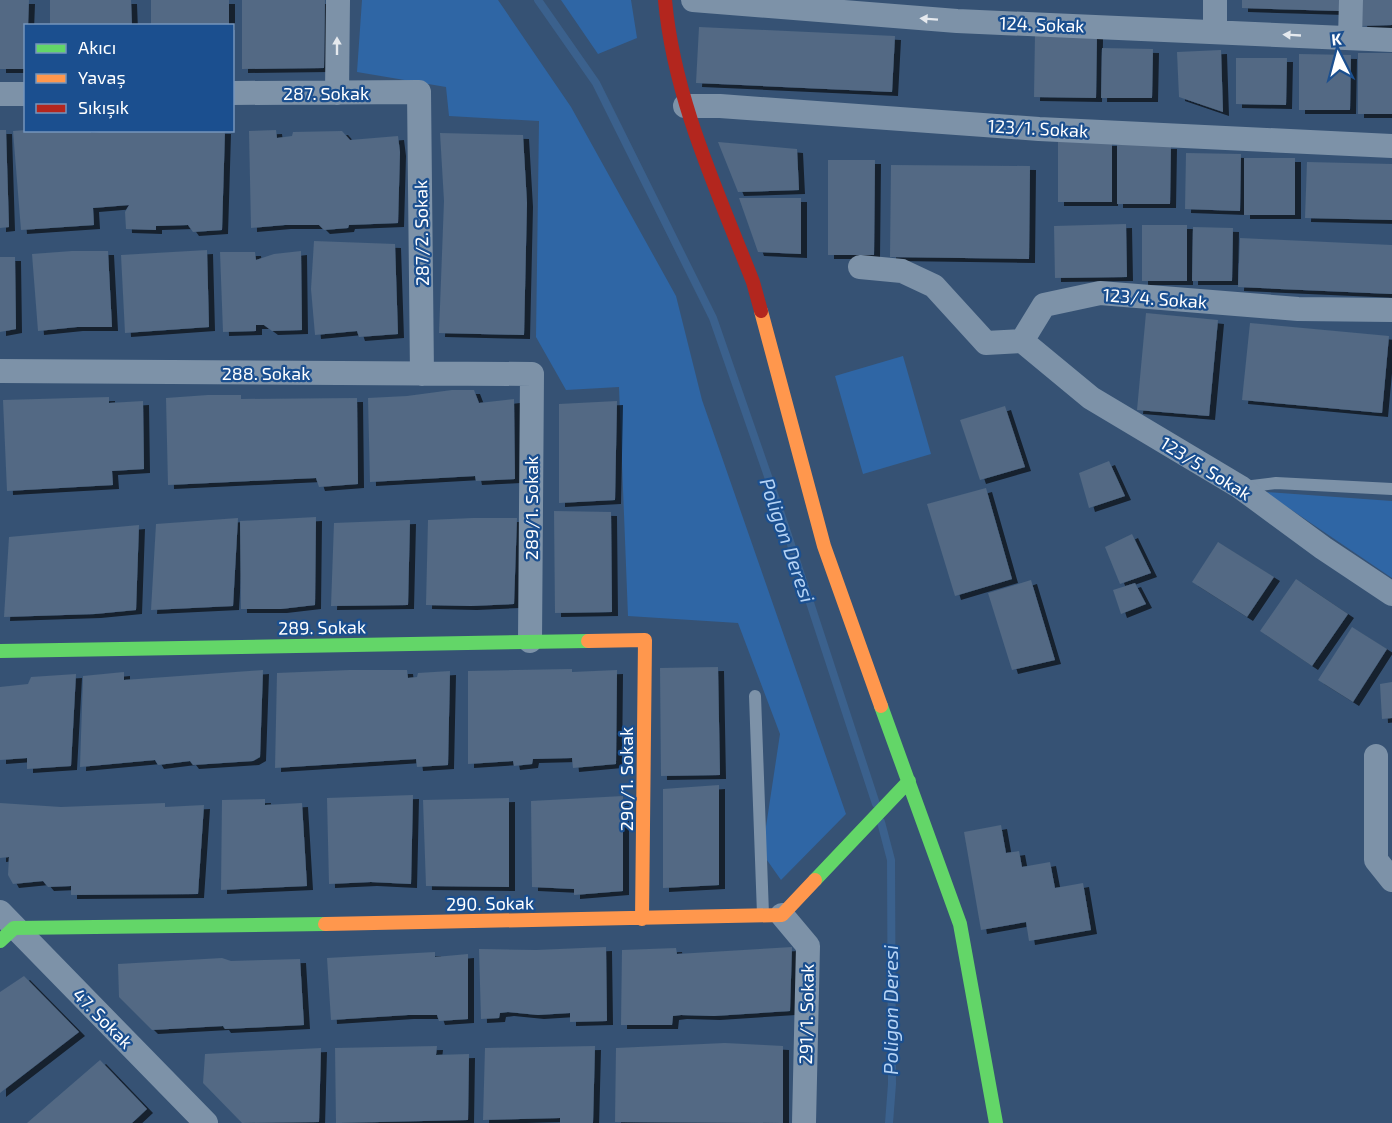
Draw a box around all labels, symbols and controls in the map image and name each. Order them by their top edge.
street label: 124. Sokak [999,12,1085,36]
one-way arrow [919,14,938,23]
legend [24,24,234,132]
north arrow [1308,24,1368,84]
text: K [1330,29,1343,49]
one-way arrow [1282,30,1301,40]
text: Akıcı [78,36,116,58]
one-way arrow [332,37,342,56]
text: Yavaş [78,66,126,89]
street label: 287. Sokak [283,82,369,104]
text: Sıkışık [78,96,129,119]
street label: 123/1. Sokak [987,114,1089,142]
street label: 287/2. Sokak [409,180,433,286]
street label: 123/4. Sokak [1102,283,1208,313]
street label: 288. Sokak [222,362,310,384]
street label: 123/5. Sokak [1157,431,1255,505]
street label: 289/1. Sokak [520,456,542,560]
water label: Poligon Deresi [755,475,821,606]
street label: 289. Sokak [278,615,366,639]
street label: 290/1. Sokak [615,727,637,831]
street label: 290. Sokak [446,891,534,915]
water label: Poligon Deresi [878,945,902,1075]
street label: 291/1. Sokak [794,963,818,1065]
street label: 47. Sokak [68,983,138,1053]

